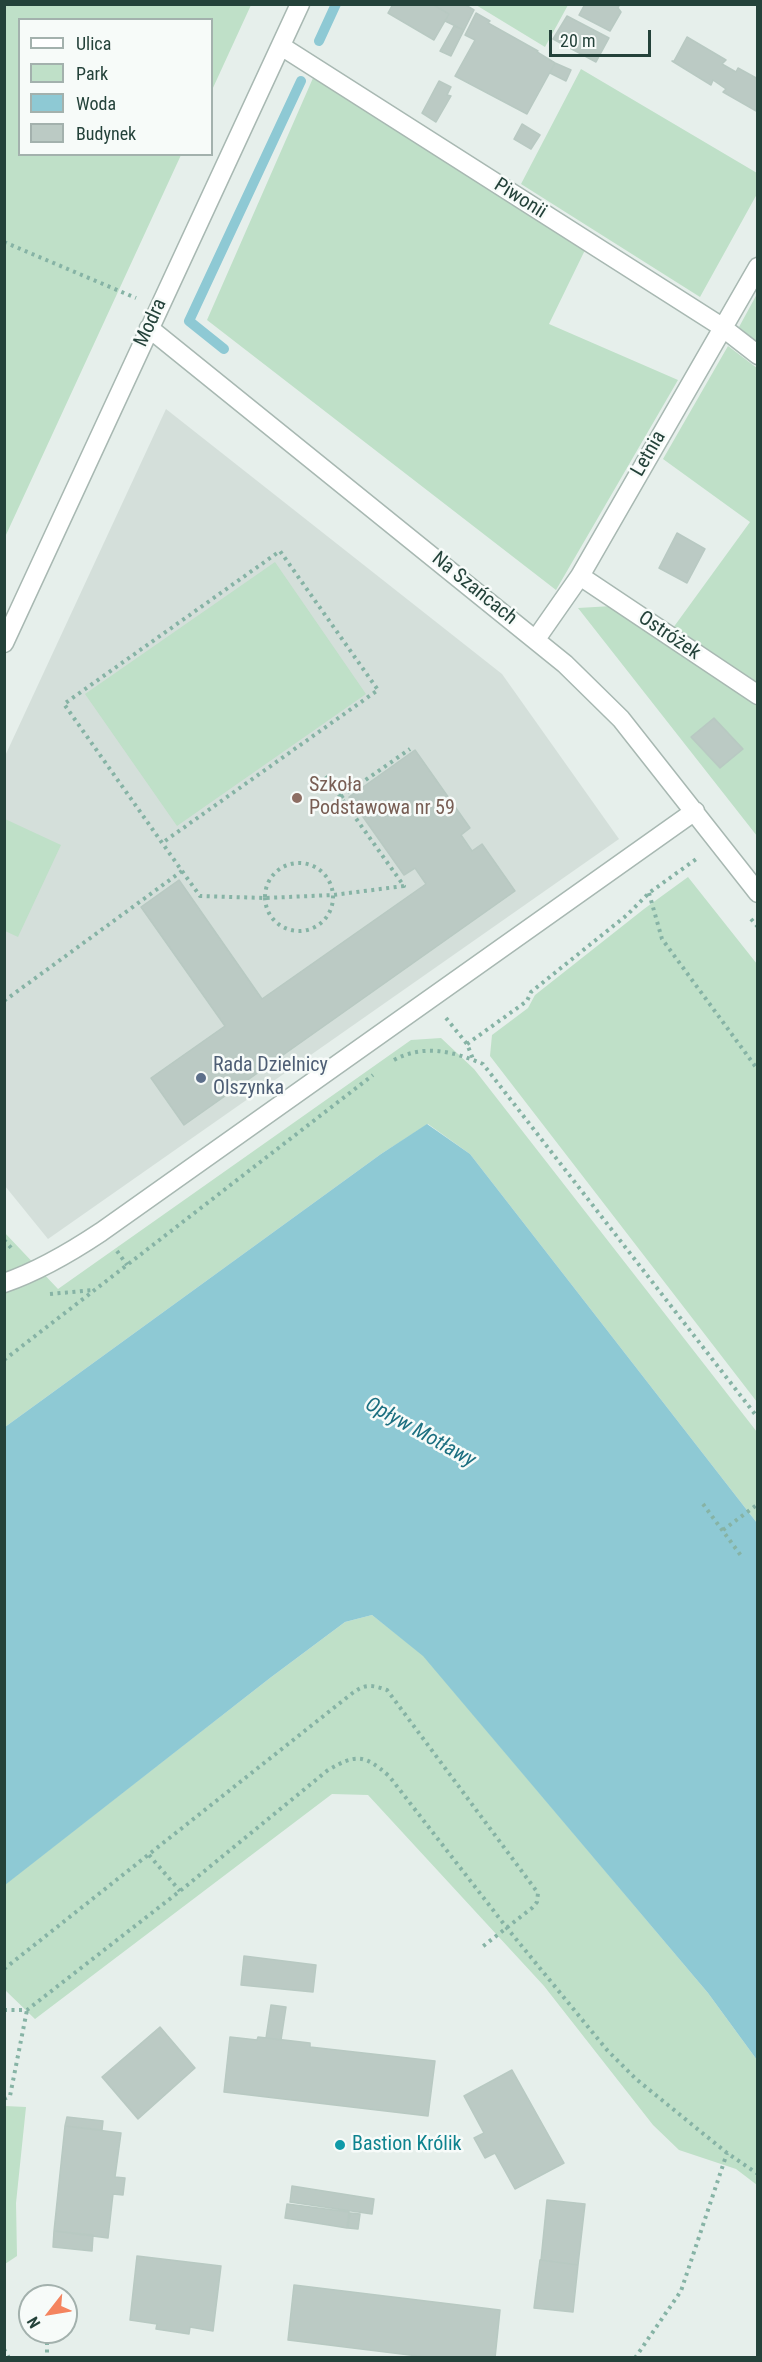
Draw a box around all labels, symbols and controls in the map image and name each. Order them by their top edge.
legend [18,18,213,156]
scale bar [552,18,654,56]
text: 20 m [560,30,595,51]
text: Ulica [76,33,111,54]
text: Park [76,63,108,84]
text: Woda [76,93,116,114]
text: Budynek [76,123,136,144]
street label: Piwonii [489,174,551,224]
street label: Modra [129,295,173,351]
street label: Letnia [626,427,672,481]
street label: Na Szańcach [427,547,521,631]
street label: Ostróżek [633,607,705,665]
place label: Szkoła Podstawowa nr 59 [309,774,455,821]
marker: Szkoła Podstawowa nr 59 [290,791,304,805]
place label: Rada Dzielnicy Olszynka [213,1054,328,1101]
marker: Rada Dzielnicy Olszynka [194,1071,208,1085]
water label: Opływ Motławy [360,1392,480,1474]
place label: Bastion Królik [352,2133,461,2157]
marker: Bastion Królik [333,2138,347,2152]
north arrow [18,2284,78,2344]
text: N [23,2313,45,2332]

